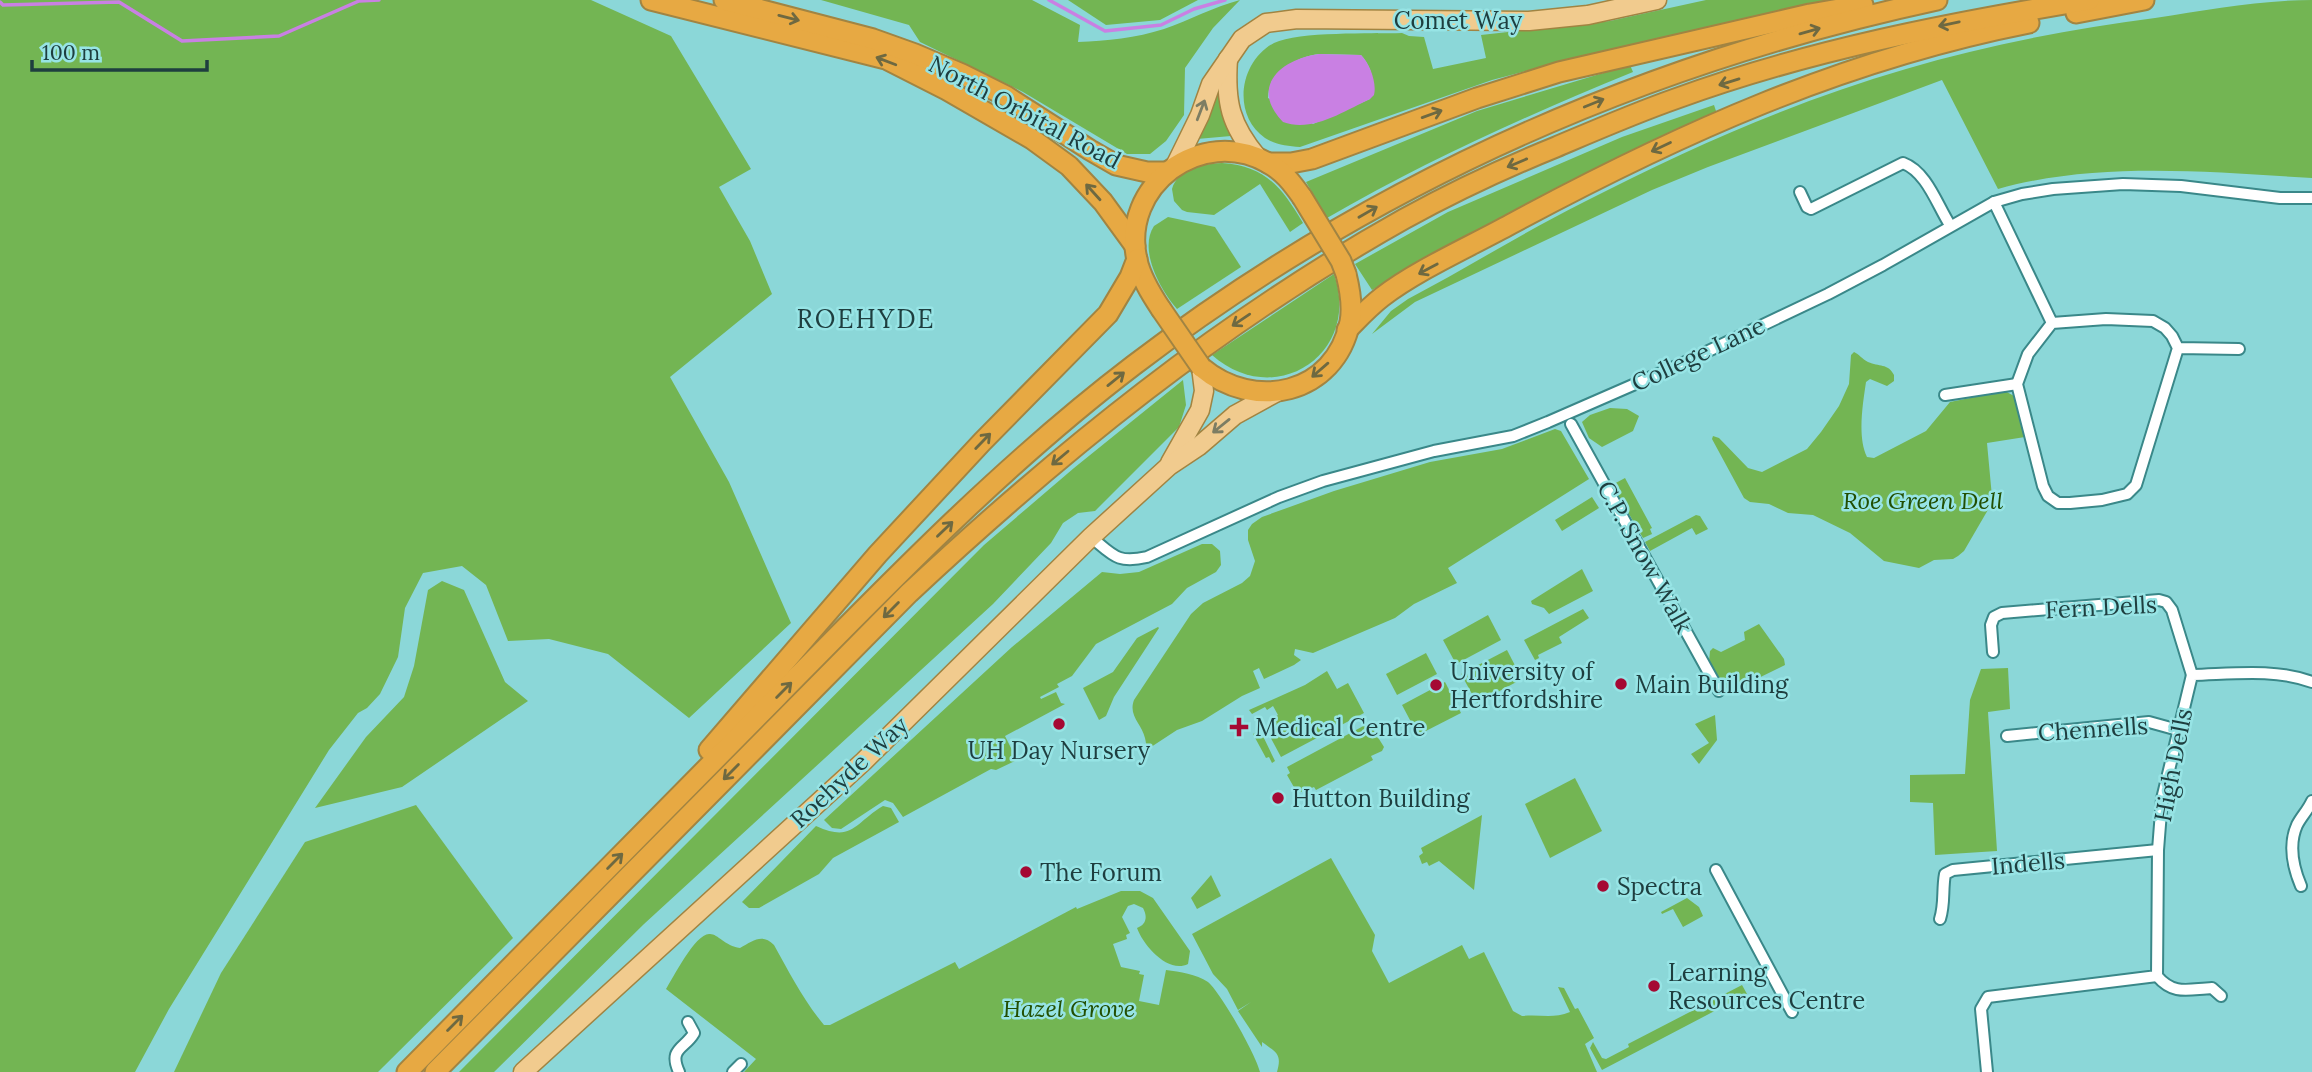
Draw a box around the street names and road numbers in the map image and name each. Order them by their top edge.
street label: Comet Way [1394,5,1523,36]
street label: North Orbital Road [924,48,1126,176]
street label: College Lane [1626,310,1770,398]
street label: C.P. Snow Walk [1590,475,1700,639]
street label: Fern Dells [2044,589,2158,625]
street label: High Dells [2147,706,2199,824]
street label: Roehyde Way [784,709,915,834]
street label: Chennells [2037,710,2149,748]
street label: Indells [1990,844,2066,882]

